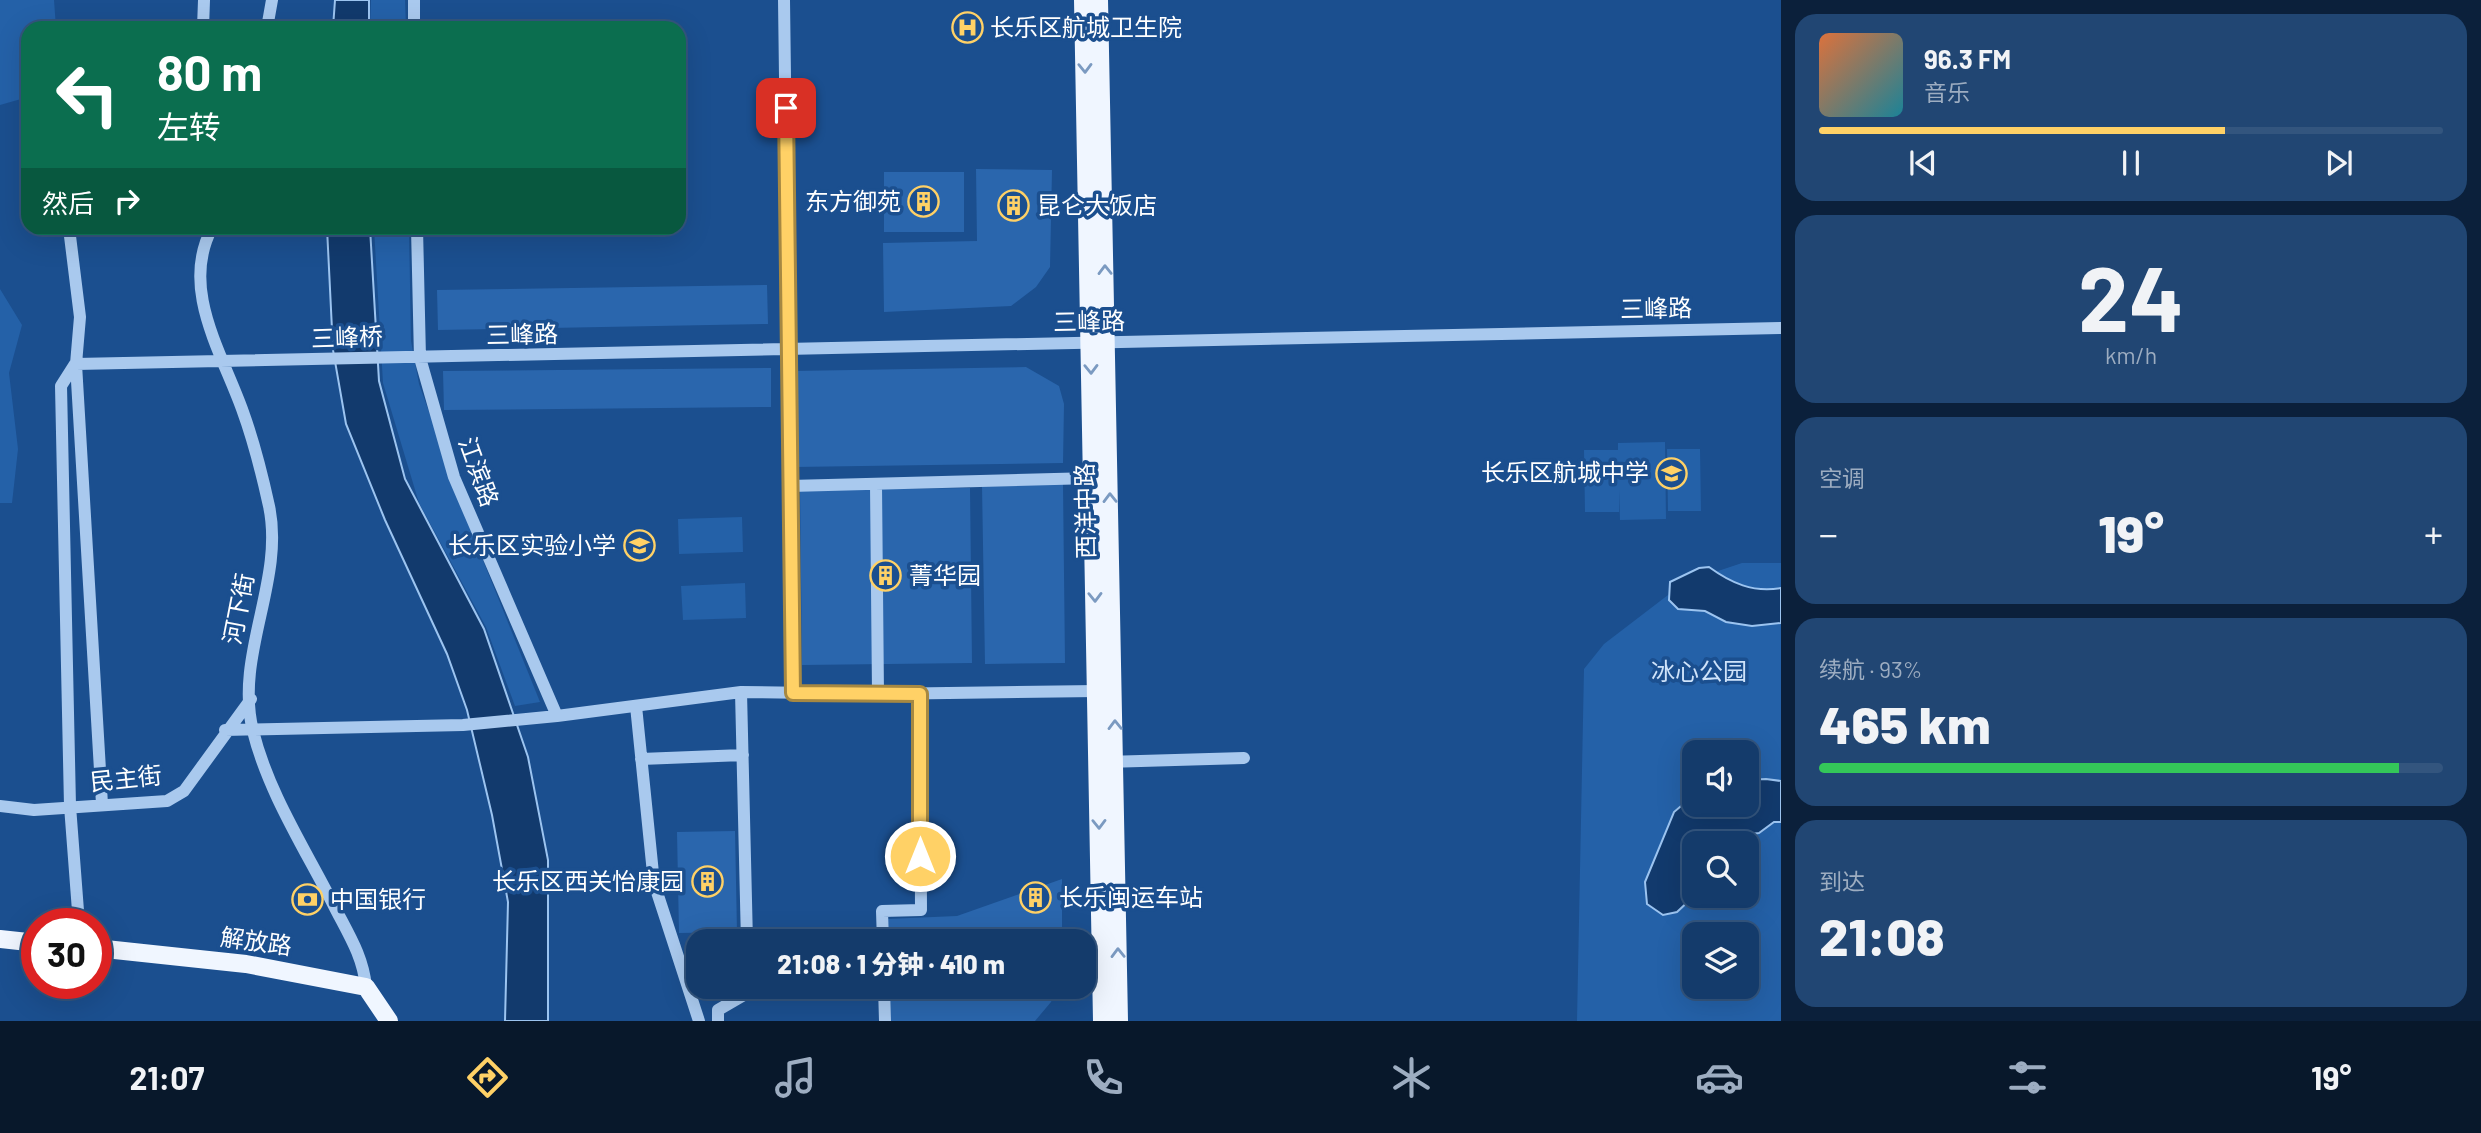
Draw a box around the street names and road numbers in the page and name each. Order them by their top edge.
street label: 三峰路 [1620,292,1692,323]
street label: 三峰路 [1053,305,1125,336]
street label: 三峰路 [486,318,558,349]
street label: 三峰桥 [310,321,383,352]
street label: 江滨路 [453,433,505,510]
street label: 西洋中路 [1069,463,1100,559]
street label: 河下街 [216,571,259,647]
street label: 民主街 [89,759,163,796]
street label: 解放路 [219,921,294,960]

